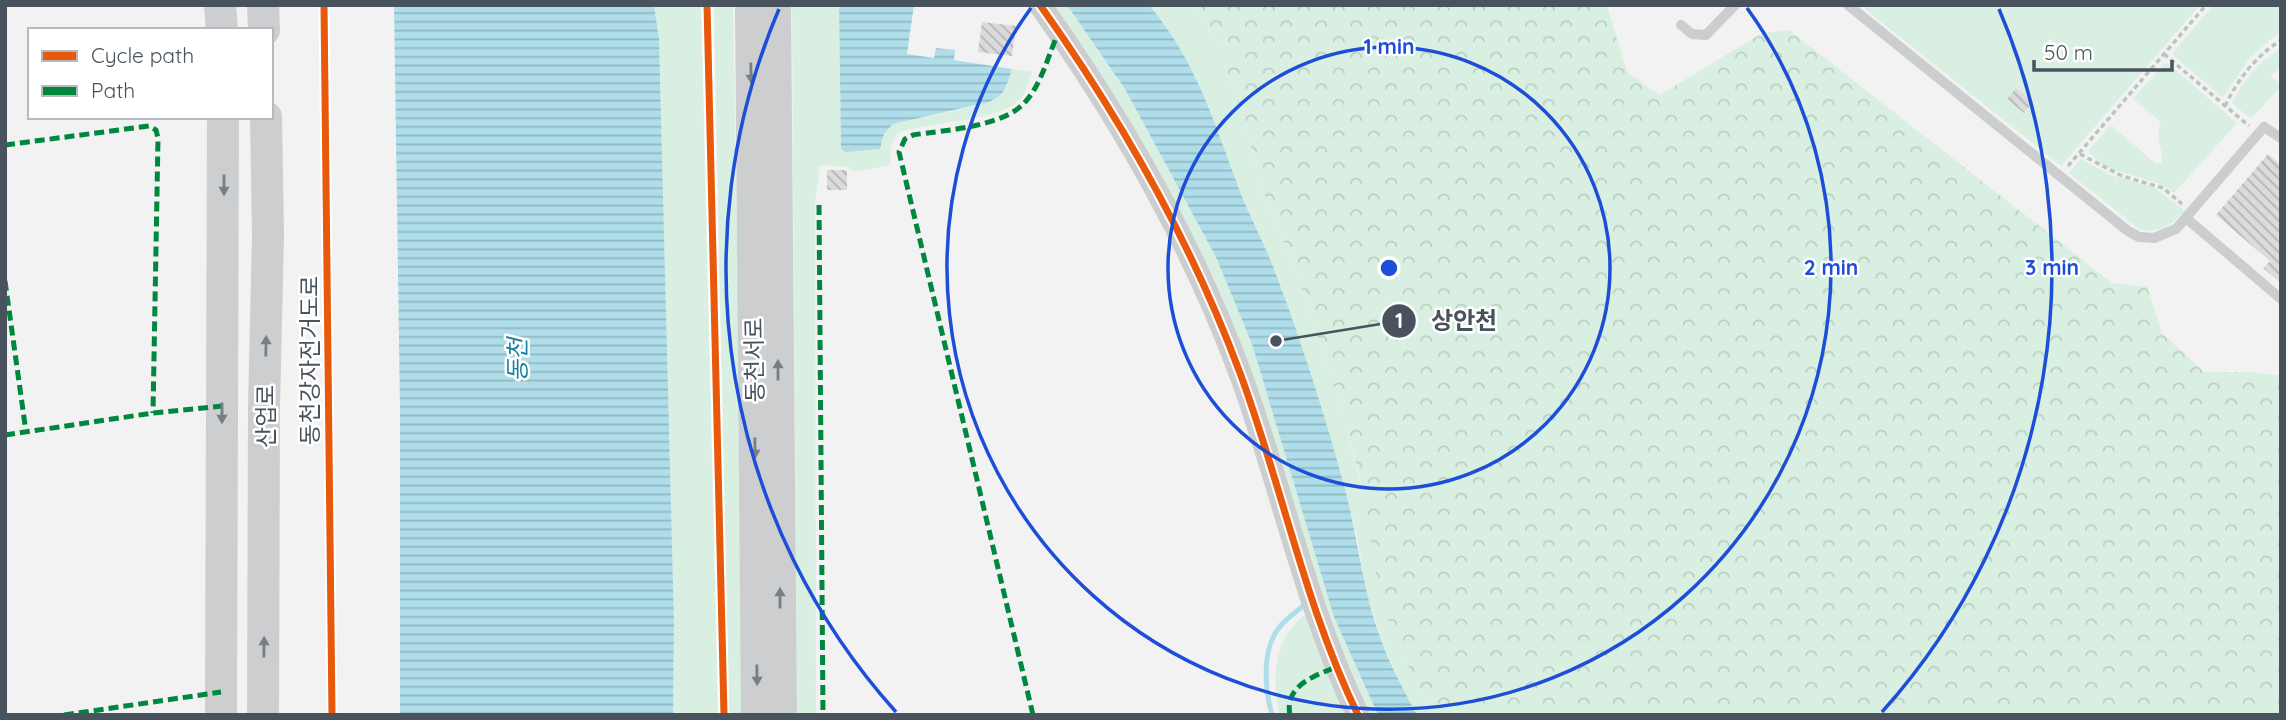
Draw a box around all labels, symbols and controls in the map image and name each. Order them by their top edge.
legend [28,28,273,119]
scale bar [2034,28,2172,72]
text: 1 min [1364,33,1414,59]
text: 50 m [2044,39,2093,65]
text: Cycle path [91,42,194,68]
one-way arrow [746,63,757,85]
text: Path [91,77,135,103]
one-way arrow [218,175,230,197]
text: 2 min [1804,254,1858,280]
text: 3 min [2025,254,2079,280]
centre of rings [1377,256,1401,280]
street label: 동천강자전거도로 [295,275,324,445]
callout: 상안천 [1382,298,1511,343]
text: 상안천 [1431,305,1497,335]
text: 1 [1395,307,1403,333]
street label: 동천서로 [739,317,769,403]
one-way arrow [260,334,271,356]
water label: 동천 [502,335,532,382]
one-way arrow [772,359,784,381]
street label: 산업로 [251,384,280,448]
one-way arrow [216,402,227,424]
one-way arrow [749,437,761,459]
one-way arrow [774,586,786,608]
one-way arrow [258,635,270,657]
one-way arrow [751,665,763,687]

